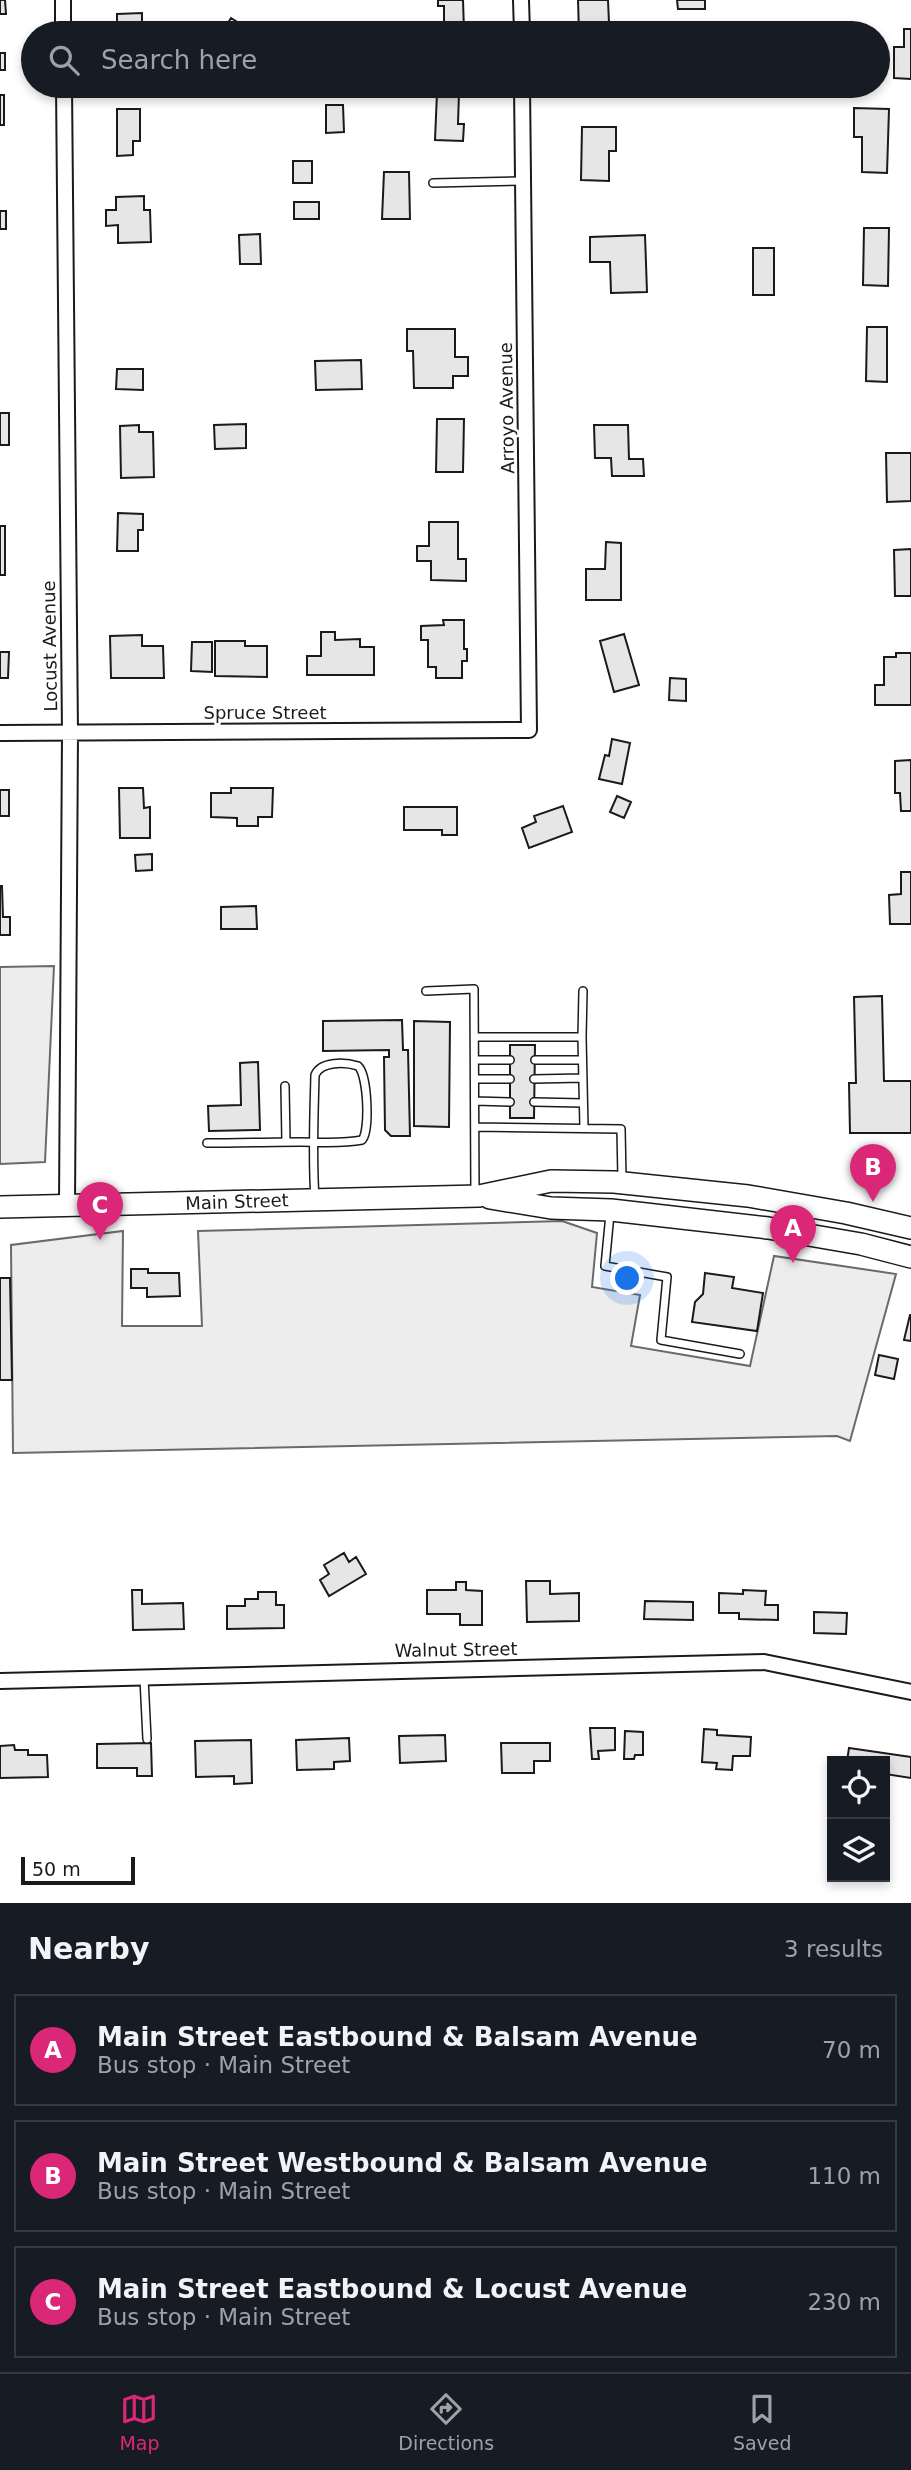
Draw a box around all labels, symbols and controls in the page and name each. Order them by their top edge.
search box [21,21,890,98]
icon: search [45,41,83,79]
text: Search here [101,45,257,75]
street label: Arroyo Avenue [495,342,518,474]
street label: Locust Avenue [38,580,61,712]
street label: Spruce Street [203,702,327,723]
pin: B [850,1144,896,1202]
pin: C [77,1182,123,1240]
street label: Main Street [185,1189,289,1214]
pin: A [770,1205,816,1263]
your location [610,1261,644,1295]
street label: Walnut Street [394,1638,518,1661]
map controls [827,1756,890,1882]
button: locate [827,1756,890,1819]
button: layers [827,1819,890,1882]
scale bar [21,1854,135,1886]
text: 50 m [32,1858,81,1880]
text: Nearby [28,1931,150,1966]
text: 3 results [784,1936,883,1962]
text: Main Street Eastbound & Balsam Avenue [97,2022,698,2052]
text: A [44,2037,62,2063]
text: 70 m [822,2037,881,2063]
text: Bus stop · Main Street [97,2052,350,2078]
text: Main Street Westbound & Balsam Avenue [97,2148,708,2178]
text: B [44,2163,62,2189]
text: 110 m [807,2163,881,2189]
text: Bus stop · Main Street [97,2178,350,2204]
text: Main Street Eastbound & Locust Avenue [97,2274,687,2304]
text: C [45,2289,61,2315]
text: 230 m [807,2289,881,2315]
text: Bus stop · Main Street [97,2304,350,2330]
tab: Map [119,2390,160,2454]
tab: Directions [398,2390,494,2454]
tab: Saved [733,2390,792,2454]

